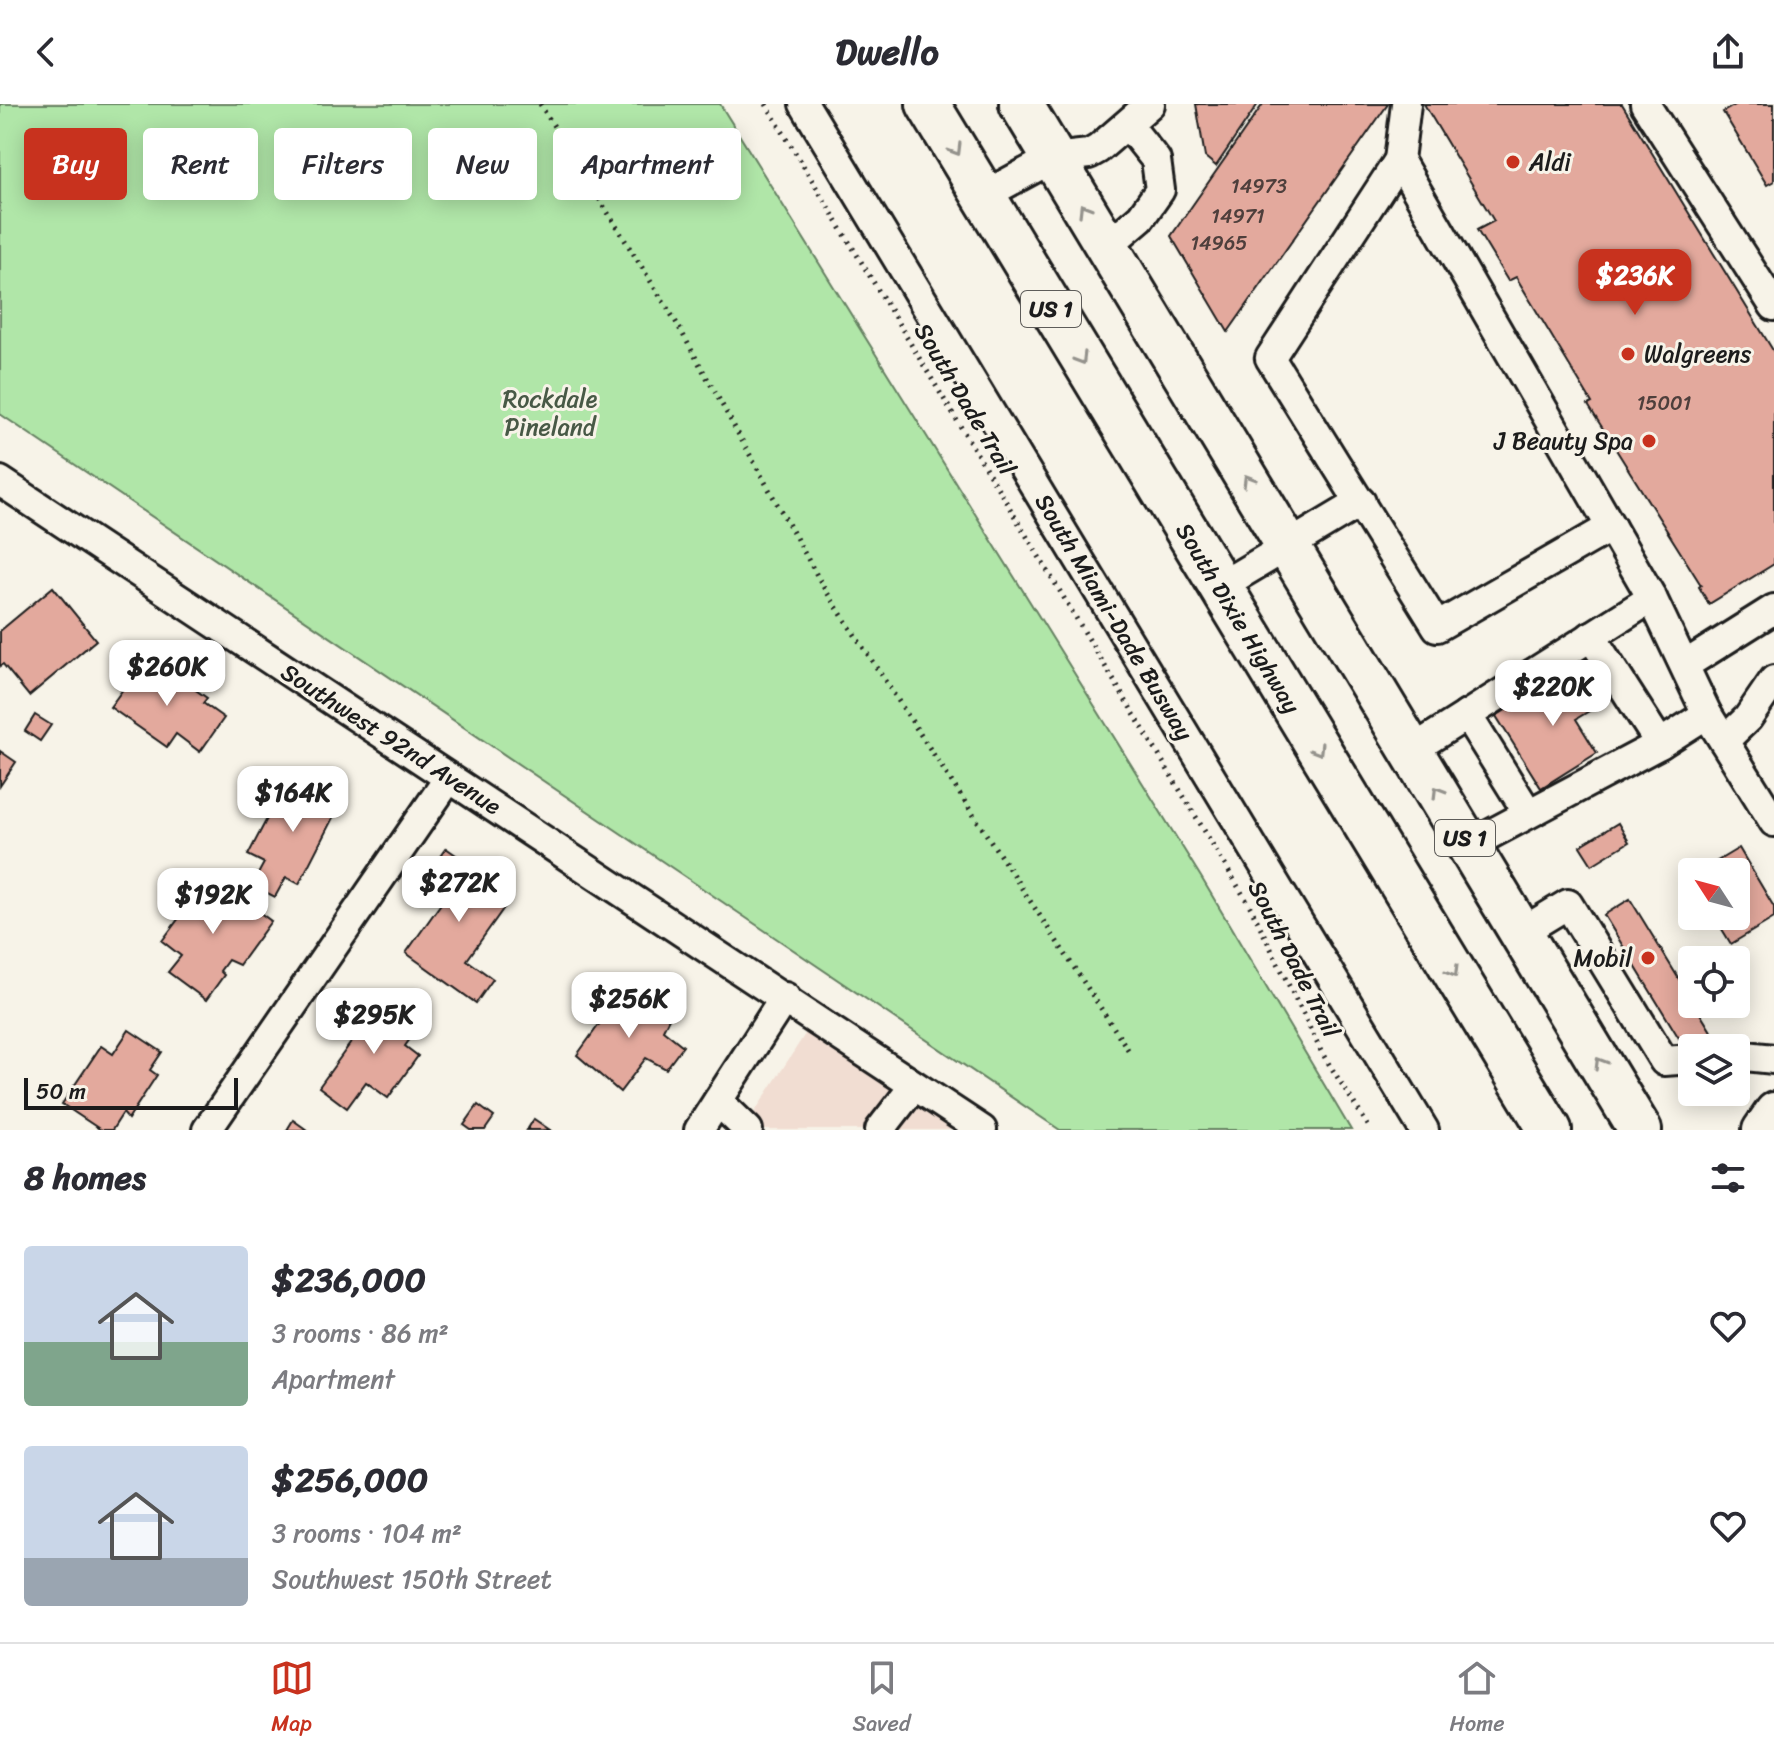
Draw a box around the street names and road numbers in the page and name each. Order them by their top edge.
road number: US 1 [1021,291,1081,327]
street label: South Dade Trail [903,314,1028,485]
street label: South Miami-Dade Busway [1023,485,1205,749]
street label: South Dixie Highway [1164,514,1312,722]
street label: Southwest 92nd Avenue [272,652,510,827]
road number: US 1 [1435,820,1495,856]
street label: South Dade Trail [1236,873,1352,1046]

